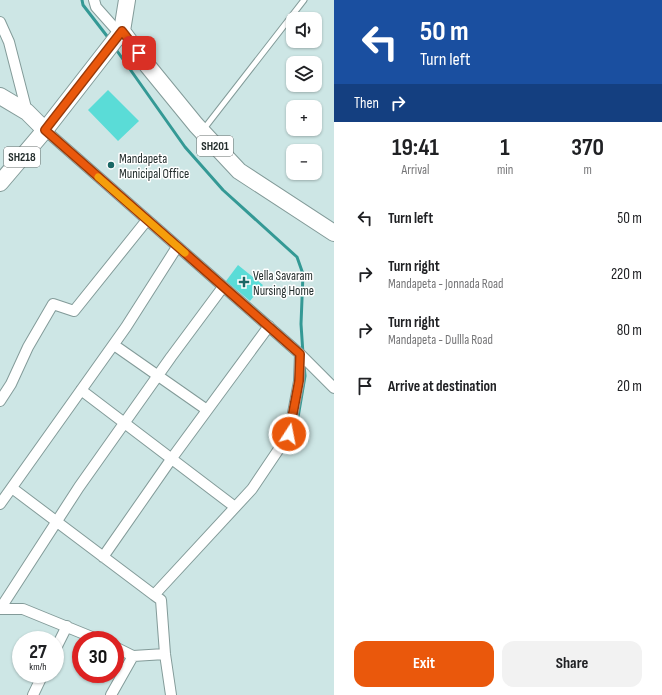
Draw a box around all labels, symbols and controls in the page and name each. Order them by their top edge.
map controls [286,12,322,180]
button: sound [286,12,322,48]
text: 50 m [420,15,469,48]
icon: left [354,16,406,68]
pin [122,36,156,70]
icon: arrive [128,42,150,64]
text: Turn left [420,49,471,70]
button: layers [286,56,322,92]
icon: right [387,92,409,114]
text: Then [354,94,379,113]
button: + [286,100,322,136]
text: 19:41 [392,133,439,162]
text: 1 [500,133,510,162]
text: 370 [571,133,604,162]
road number: SH201 [197,136,233,156]
button: − [286,144,322,180]
road number: SH218 [4,147,40,167]
place label: Mandapeta Municipal Office [119,151,189,182]
marker: Mandapeta Municipal Office [106,160,116,170]
text: Arrival [401,162,429,178]
text: min [497,162,513,178]
text: m [583,162,592,178]
icon: left [354,207,376,229]
text: Turn left [388,209,433,228]
text: 50 m [617,209,642,228]
text: Turn right [388,257,440,276]
icon: right [354,263,376,285]
text: 220 m [611,265,642,284]
place label: Vella Savaram Nursing Home [253,268,314,299]
marker: Vella Savaram Nursing Home [238,276,250,288]
text: Mandapeta - Jonnada Road [388,276,503,292]
text: Turn right [388,313,440,332]
icon: right [354,319,376,341]
text: 80 m [617,321,642,340]
text: Mandapeta - Dullla Road [388,332,493,348]
icon: arrive [354,375,376,397]
text: Arrive at destination [388,377,497,396]
text: 20 m [617,377,642,396]
position arrow [268,413,310,455]
speed limit sign: 30 [72,631,124,683]
text: 27 [29,640,47,664]
button: Exit [354,641,494,687]
button: Share [502,641,642,687]
text: km/h [29,661,47,673]

